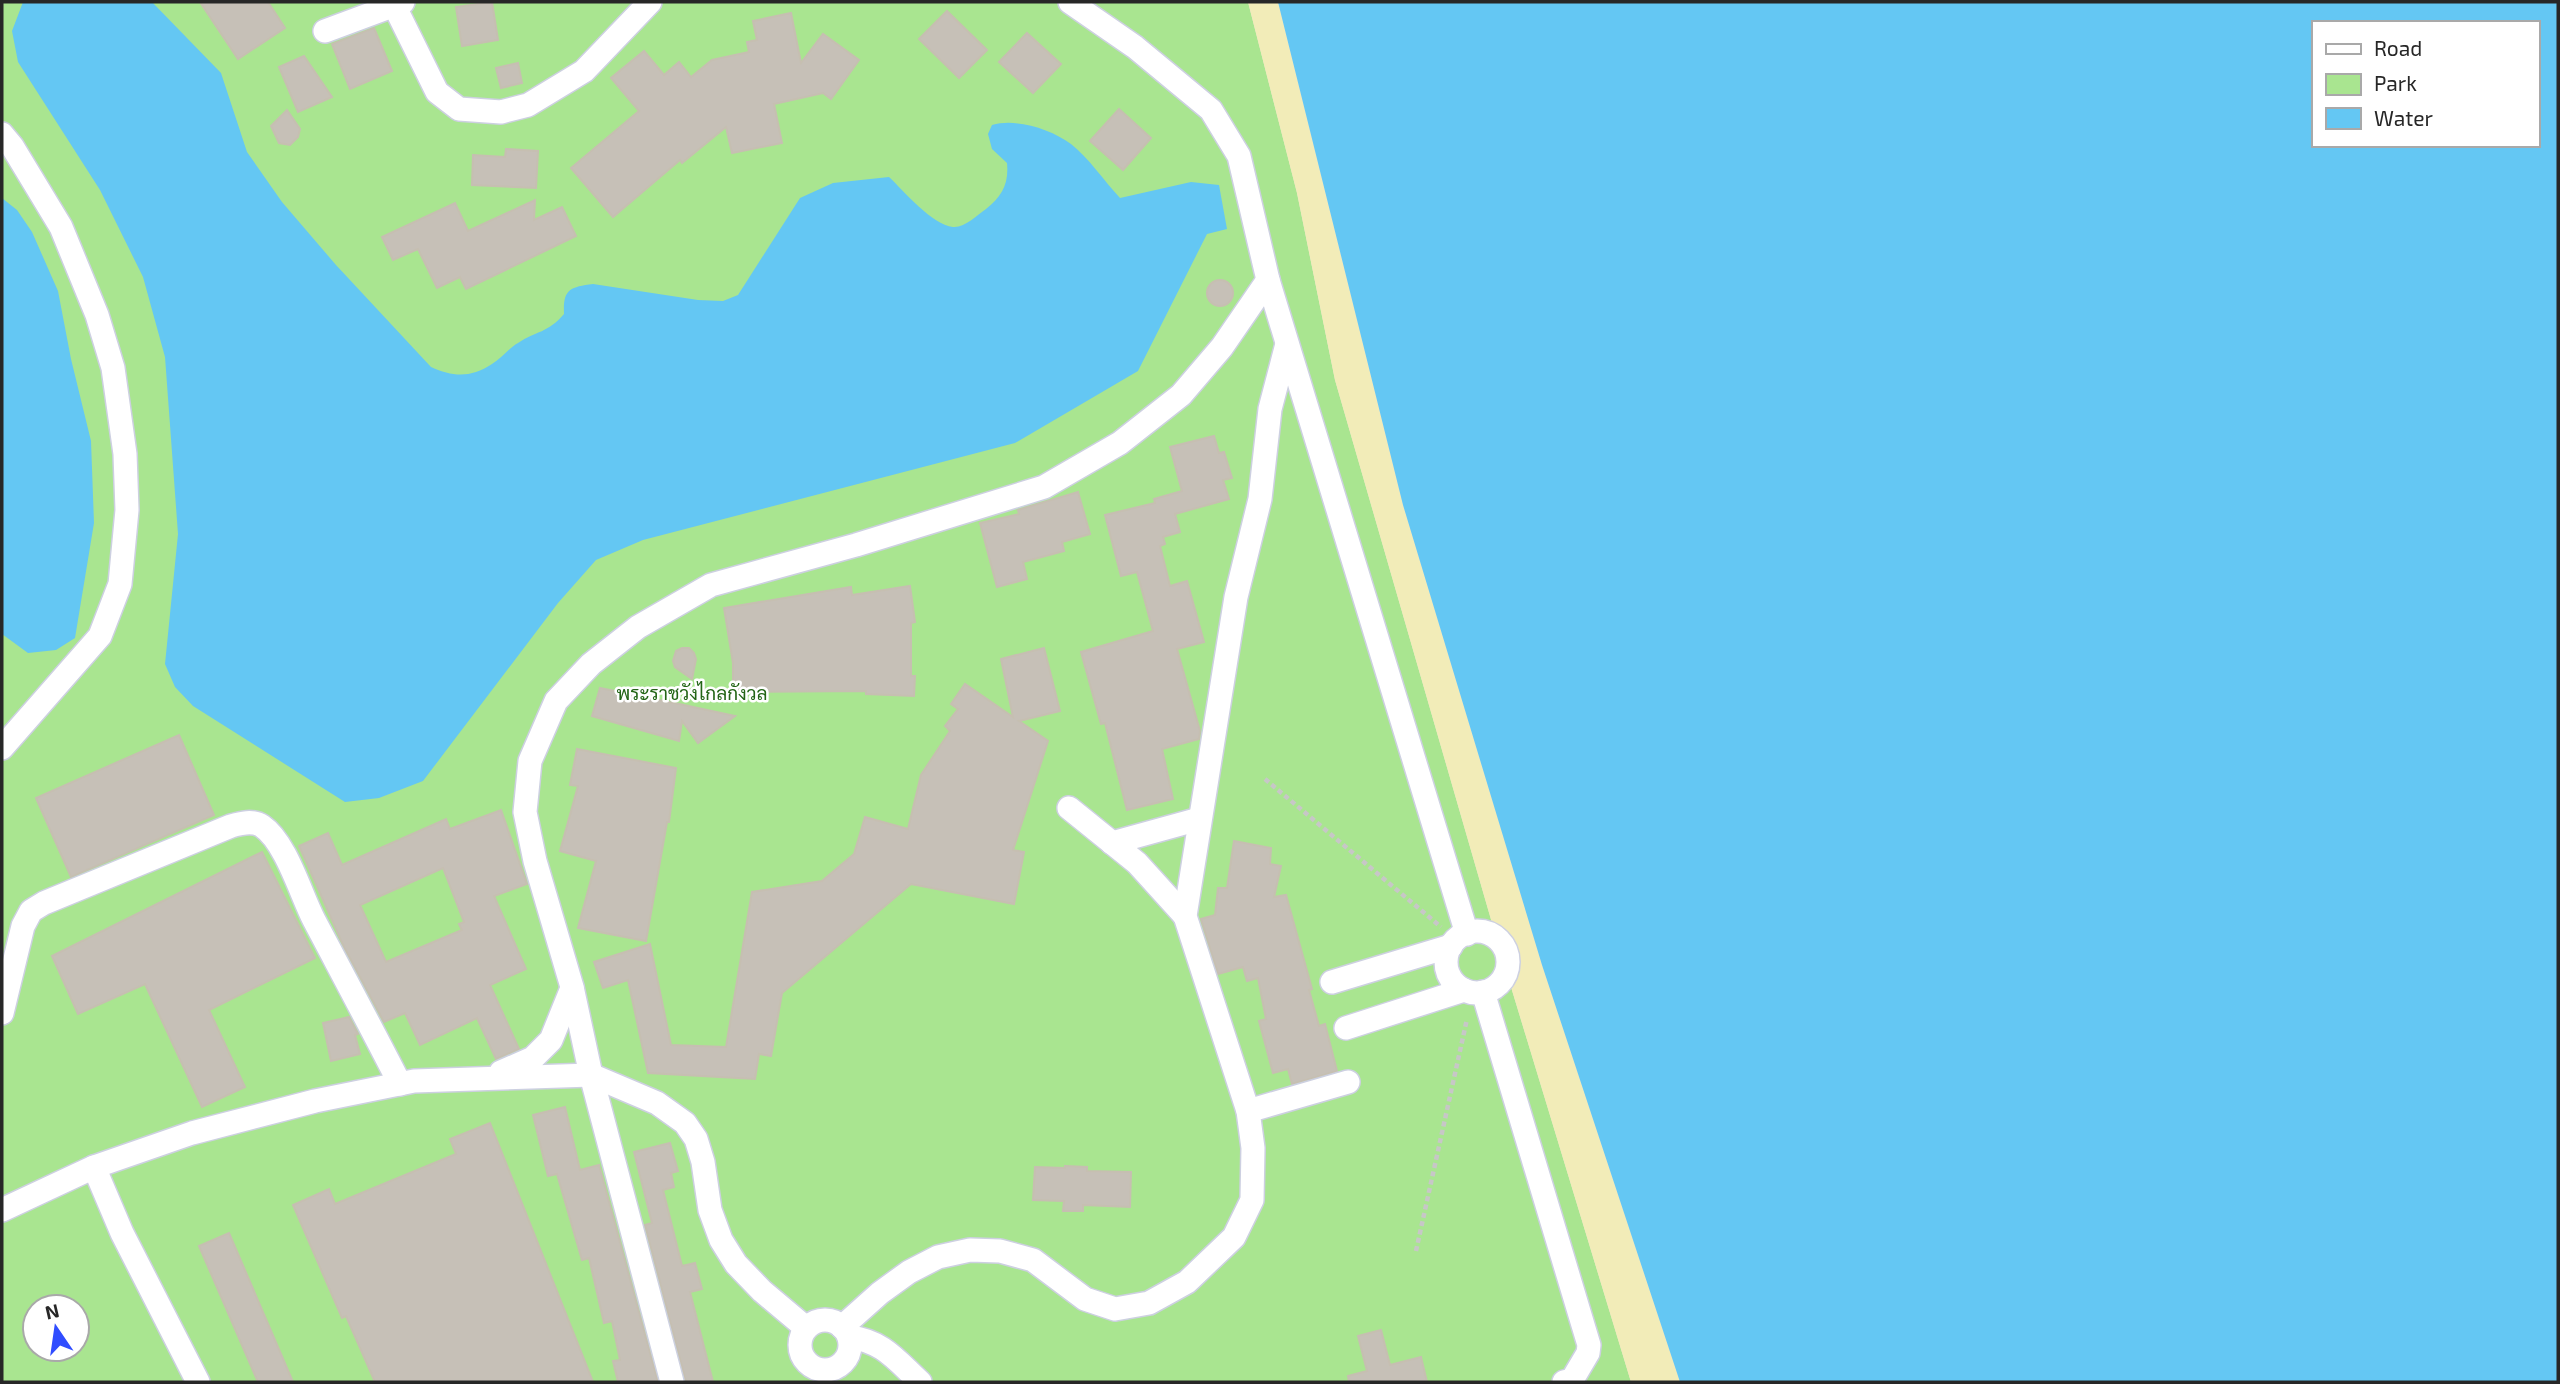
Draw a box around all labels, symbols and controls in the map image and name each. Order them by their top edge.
legend [2312,21,2539,147]
text: Road [2374,35,2422,60]
text: Park [2374,70,2417,95]
text: Water [2374,105,2433,130]
park label: พระราชวังไกลกังวล [617,681,768,704]
north arrow [21,1293,91,1363]
text: N [43,1298,61,1324]

